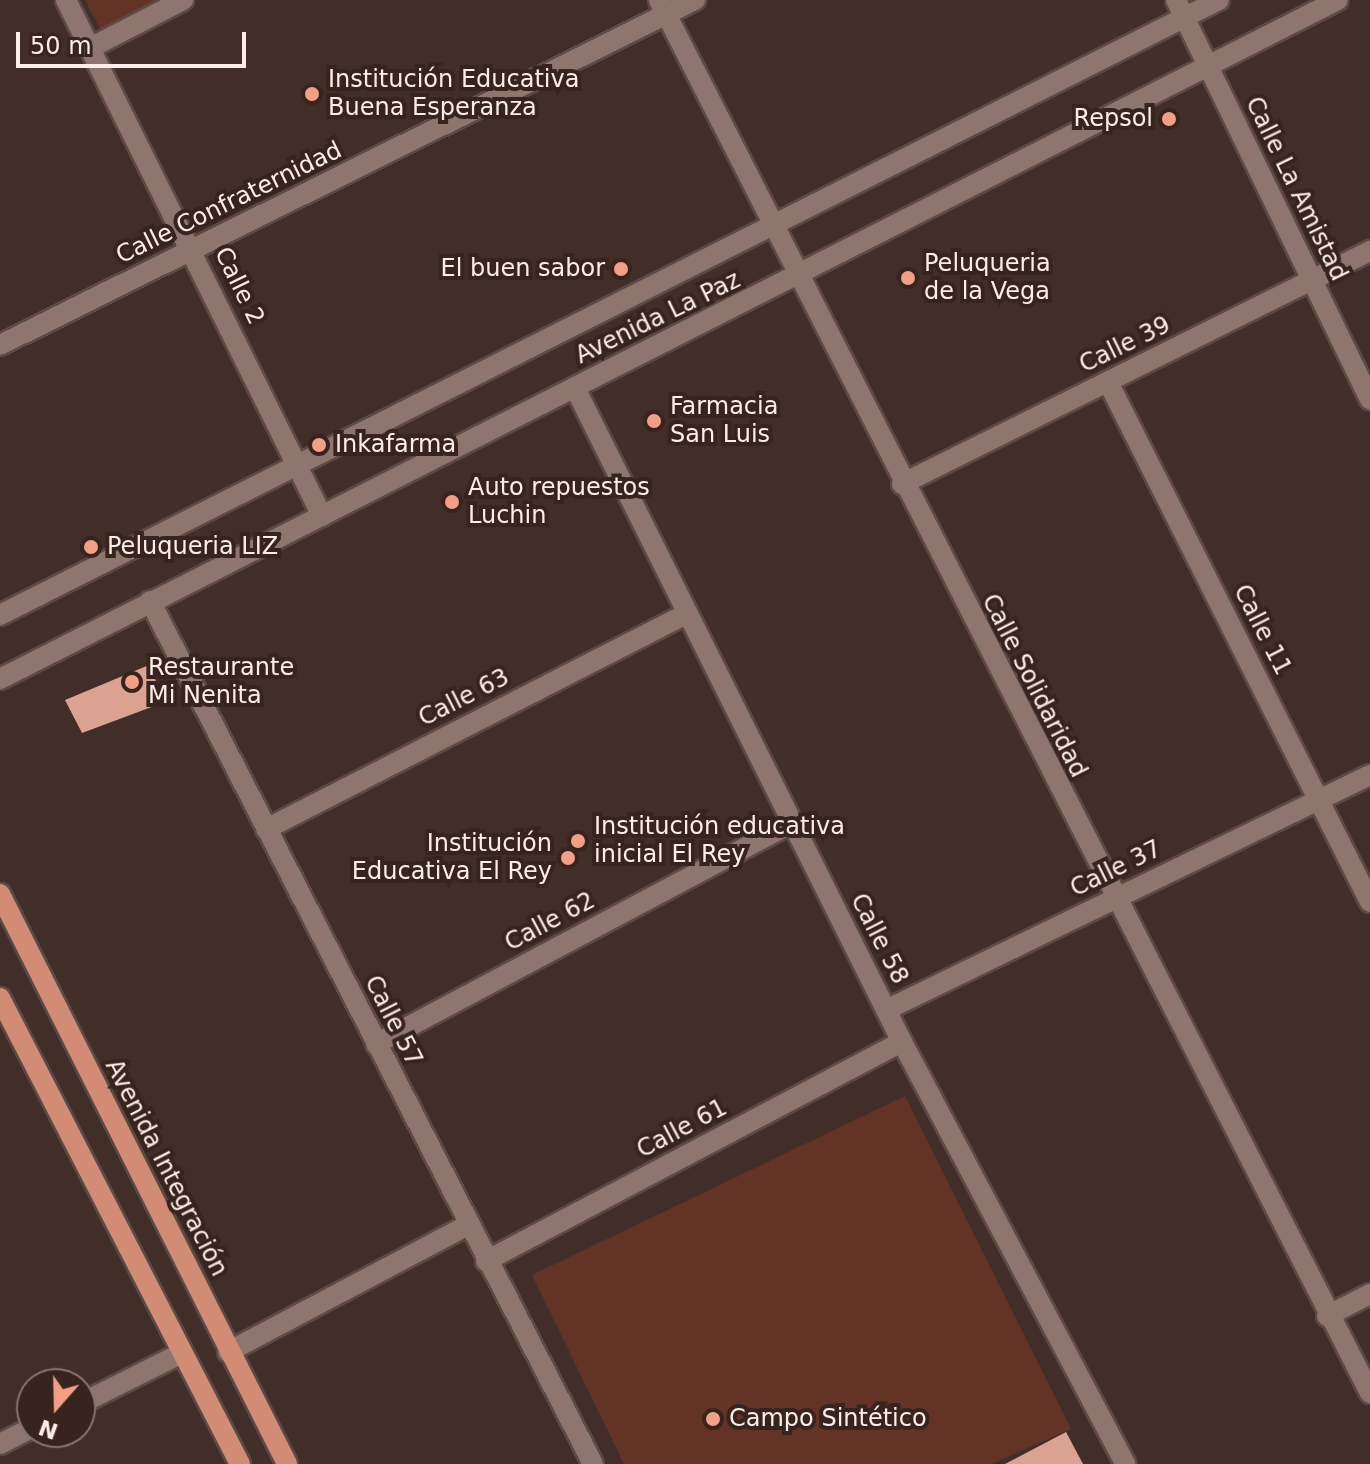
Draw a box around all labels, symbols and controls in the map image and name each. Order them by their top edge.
scale bar [20,16,250,66]
text: 50 m [30,32,92,60]
place label: Institución Educativa Buena Esperanza [328,66,579,122]
marker: Institución Educativa Buena Esperanza [303,85,321,103]
street label: Calle La Amistad [1239,92,1353,286]
place label: Repsol [1074,105,1153,133]
marker: Repsol [1160,110,1178,128]
street label: Calle Confraternidad [111,136,347,270]
street label: Calle 2 [208,243,270,329]
place label: Peluqueria de la Vega [924,250,1051,306]
place label: El buen sabor [440,255,605,283]
marker: El buen sabor [612,260,630,278]
street label: Avenida La Paz [571,266,745,370]
marker: Peluqueria de la Vega [899,269,917,287]
street label: Calle 39 [1075,311,1175,379]
place label: Farmacia San Luis [670,393,778,449]
marker: Farmacia San Luis [645,412,663,430]
place label: Inkafarma [335,431,456,459]
marker: Inkafarma [310,436,328,454]
place label: Auto repuestos Luchin [468,474,650,530]
marker: Auto repuestos Luchin [443,493,461,511]
place label: Peluqueria LIZ [107,533,278,561]
marker: Peluqueria LIZ [82,538,100,556]
street label: Calle 11 [1227,580,1297,680]
street label: Calle Solidaridad [975,589,1093,783]
place label: Restaurante Mi Nenita [148,654,294,710]
street label: Calle 63 [414,663,514,733]
marker: Restaurante Mi Nenita [123,673,141,691]
place label: Institución educativa inicial El Rey [594,813,845,869]
place label: Institución Educativa El Rey [352,830,552,886]
marker: Institución educativa inicial El Rey [569,832,587,850]
street label: Calle 37 [1066,835,1166,903]
marker: Institución Educativa El Rey [559,849,577,867]
street label: Calle 62 [500,886,600,958]
street label: Calle 58 [844,889,914,989]
street label: Calle 57 [358,971,428,1071]
street label: Avenida Integración [99,1055,233,1281]
street label: Calle 61 [632,1093,732,1165]
north arrow [16,1368,96,1448]
place label: Campo Sintético [729,1405,927,1433]
marker: Campo Sintético [704,1410,722,1428]
text: N [35,1414,61,1444]

